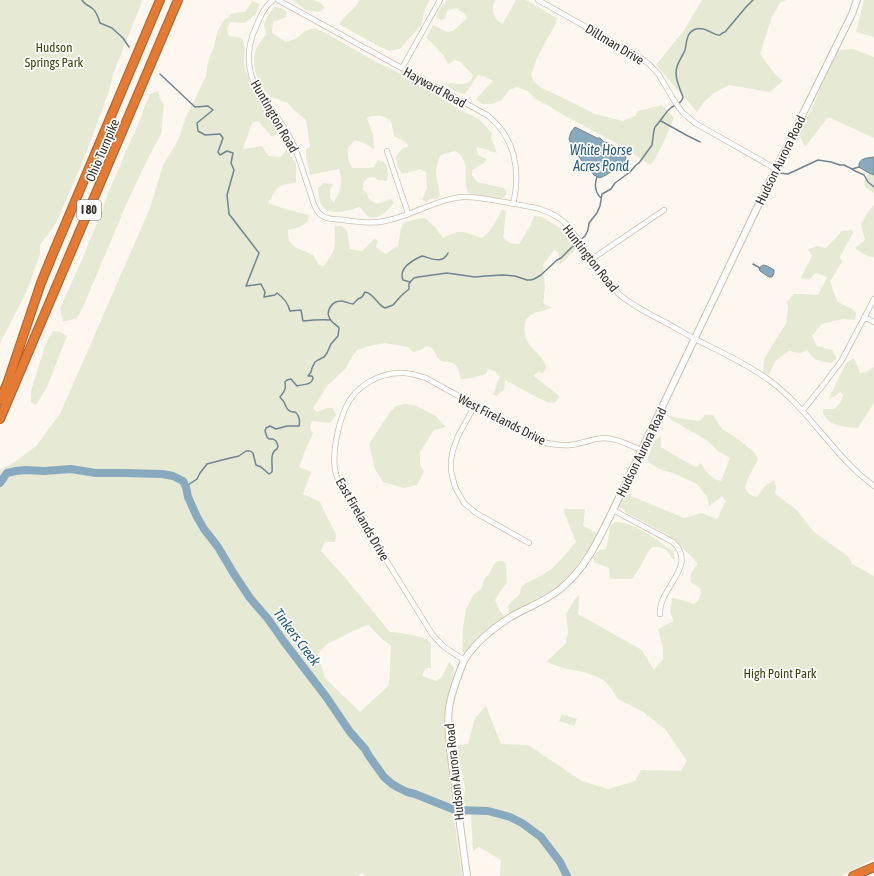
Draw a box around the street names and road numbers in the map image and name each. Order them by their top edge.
street label: Dillman Drive [583,21,647,68]
street label: Hayward Road [401,64,469,111]
street label: Huntington Road [248,77,301,155]
street label: Hudson Aurora Road [752,113,809,207]
street label: Ohio Turnpike [83,116,122,184]
road number: I 80 [77,200,101,220]
street label: Huntington Road [560,222,622,295]
street label: West Firelands Drive [455,391,548,448]
street label: Hudson Aurora Road [613,405,670,499]
street label: East Firelands Drive [333,475,392,563]
street label: Hudson Aurora Road [442,723,467,821]

